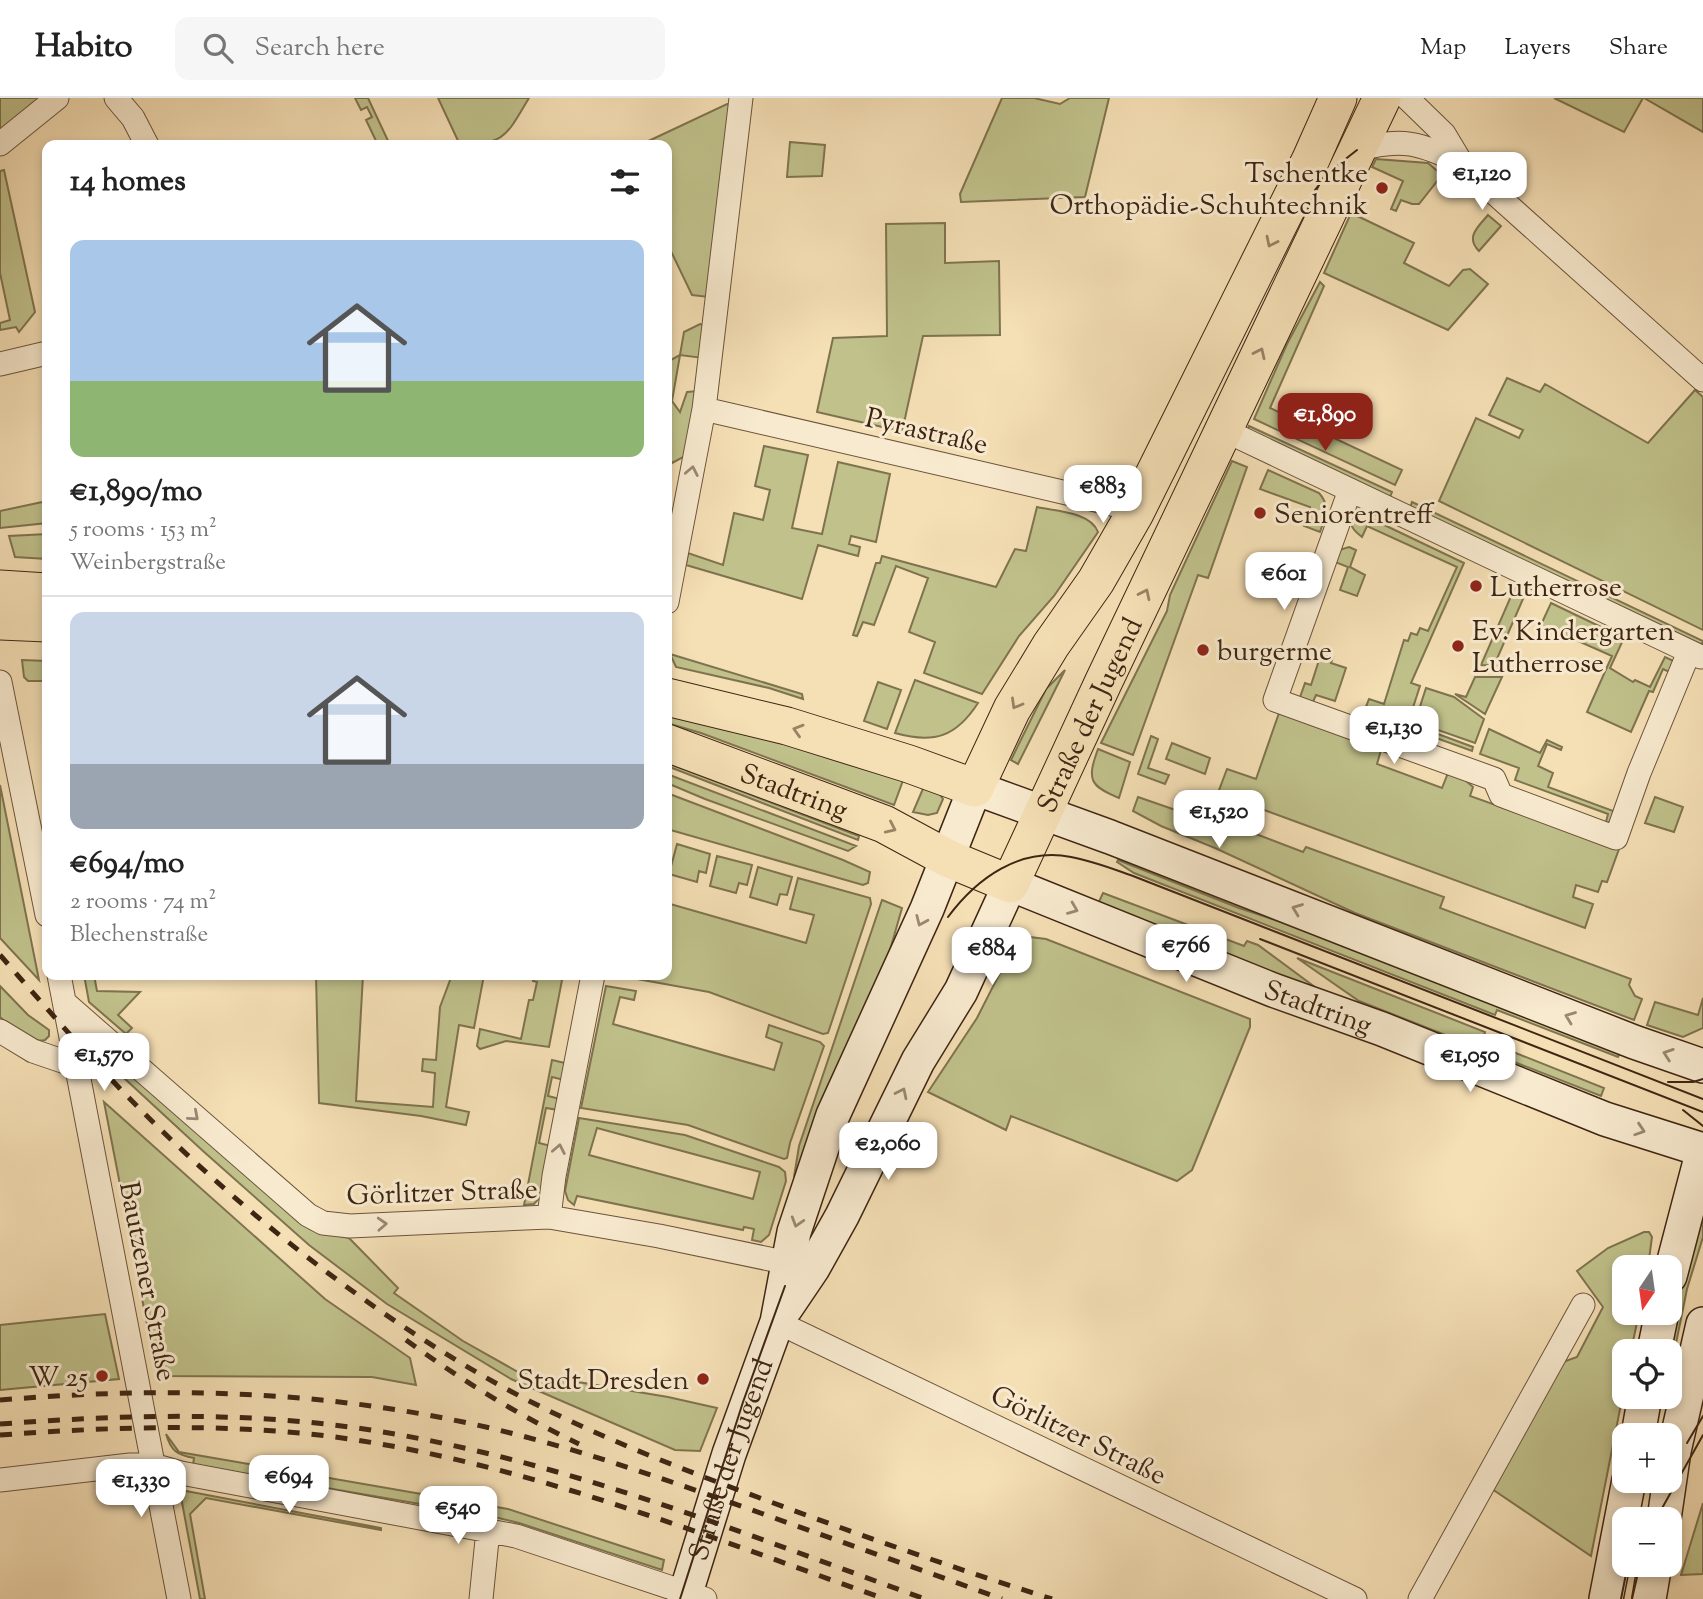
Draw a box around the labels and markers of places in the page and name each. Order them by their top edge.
pin: €1,120 [1425,152,1539,212]
place label: Tschentke Orthopädie-Schuhtechnik [1050,155,1368,227]
marker: Tschentke Orthopädie-Schuhtechnik [1374,180,1390,196]
pin: €1,890 [1268,394,1382,453]
pin: €883 [1062,466,1144,525]
place label: Seniorentreff [1274,496,1435,536]
marker: Seniorentreff [1252,505,1268,521]
pin: €601 [1243,552,1325,612]
place label: Lutherrose [1490,569,1622,609]
marker: Lutherrose [1468,578,1484,594]
place label: Ev. Kindergarten Lutherrose [1472,613,1675,685]
place label: burgerme [1217,633,1332,673]
marker: Ev. Kindergarten Lutherrose [1450,638,1466,654]
marker: burgerme [1195,642,1211,658]
pin: €1,130 [1337,706,1451,766]
pin: €1,520 [1162,790,1276,850]
pin: €766 [1145,924,1227,984]
pin: €884 [951,928,1033,987]
pin: €1,570 [47,1034,161,1093]
pin: €1,050 [1413,1034,1527,1094]
pin: €2,060 [831,1122,945,1182]
place label: W 25 [28,1359,88,1399]
place label: Stadt Dresden [517,1362,689,1402]
marker: W 25 [94,1368,110,1384]
marker: Stadt Dresden [695,1371,711,1387]
pin: €694 [248,1456,330,1515]
pin: €1,330 [84,1460,198,1519]
pin: €540 [417,1486,499,1546]

